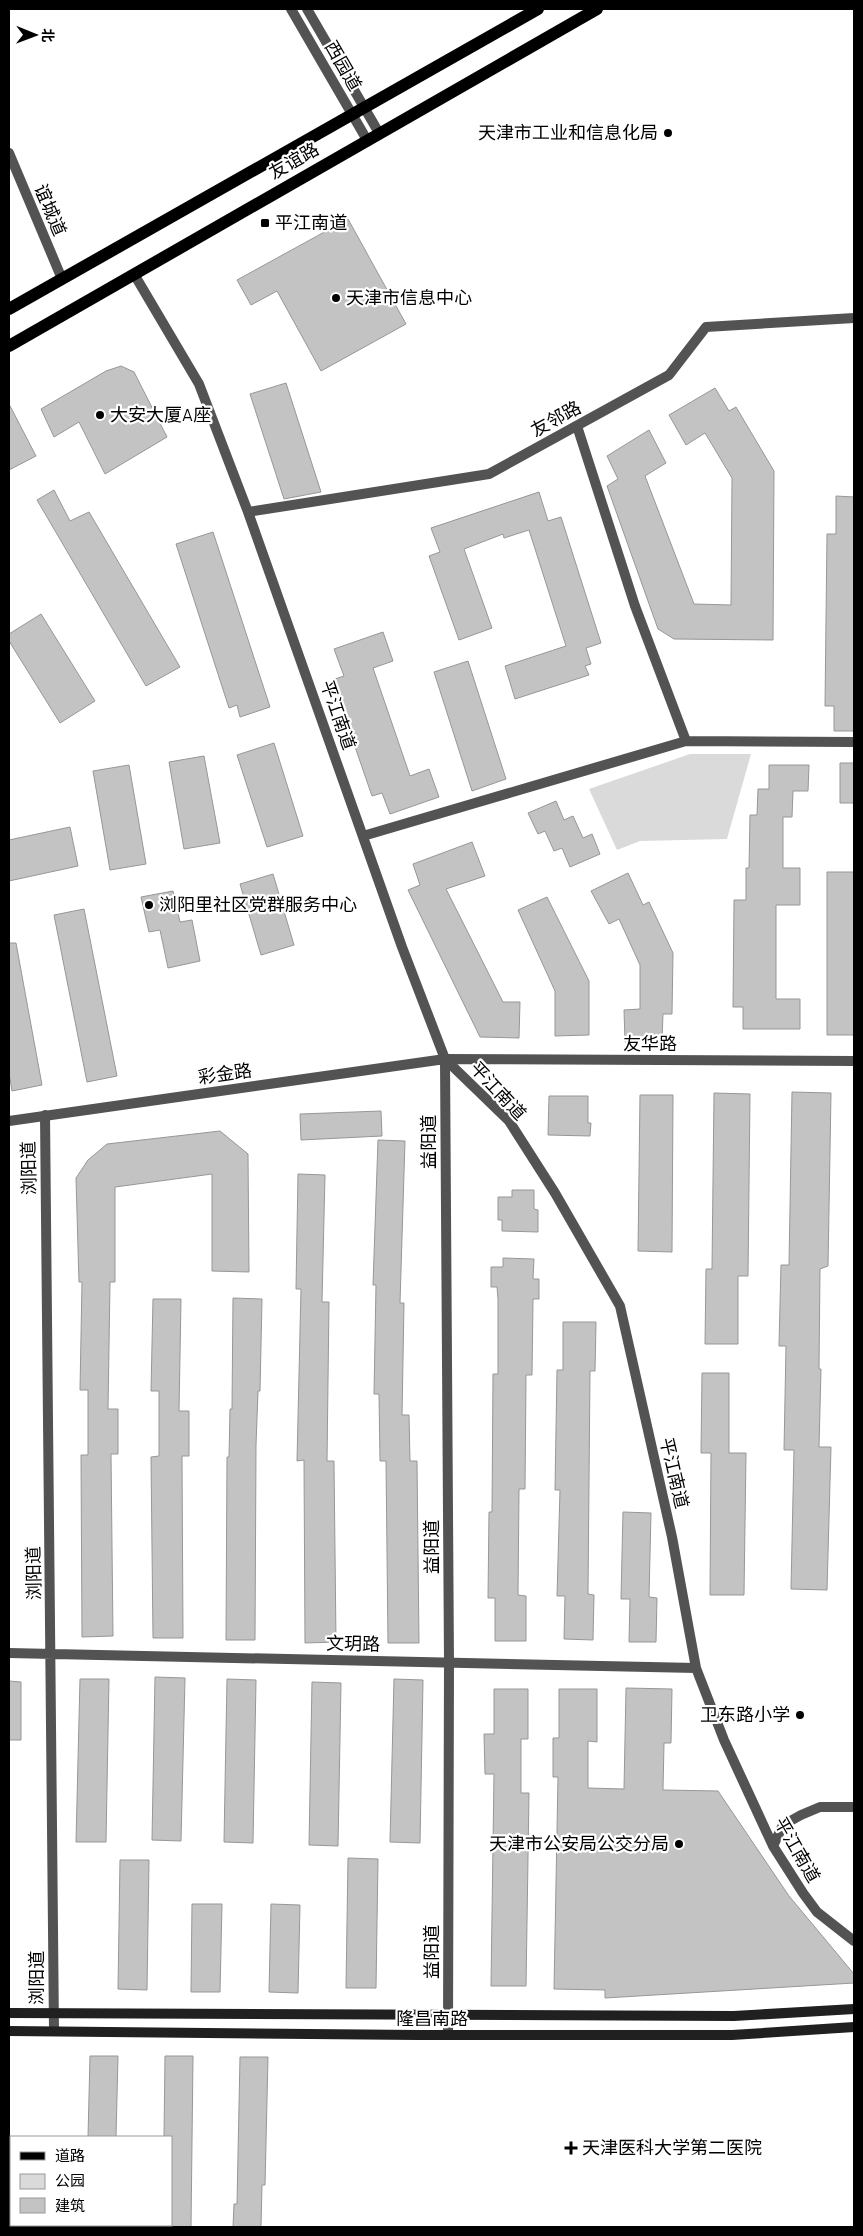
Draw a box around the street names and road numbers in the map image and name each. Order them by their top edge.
street label: 西园道 [321,37,367,94]
street label: 友谊路 [265,137,322,183]
street label: 谊城道 [30,180,72,239]
street label: 友邻路 [527,395,584,441]
street label: 平江南道 [317,677,361,752]
street label: 友华路 [623,1032,677,1054]
street label: 平江南道 [466,1056,531,1124]
street label: 彩金路 [197,1058,253,1088]
street label: 益阳道 [417,1115,439,1169]
street label: 浏阳道 [17,1141,39,1195]
street label: 平江南道 [656,1435,694,1510]
street label: 益阳道 [420,1520,442,1574]
street label: 浏阳道 [22,1546,44,1600]
street label: 文玥路 [326,1632,380,1654]
street label: 平江南道 [770,1813,825,1886]
street label: 益阳道 [420,1925,442,1979]
street label: 浏阳道 [25,1951,47,2005]
street label: 隆昌南路 [396,2007,468,2029]

